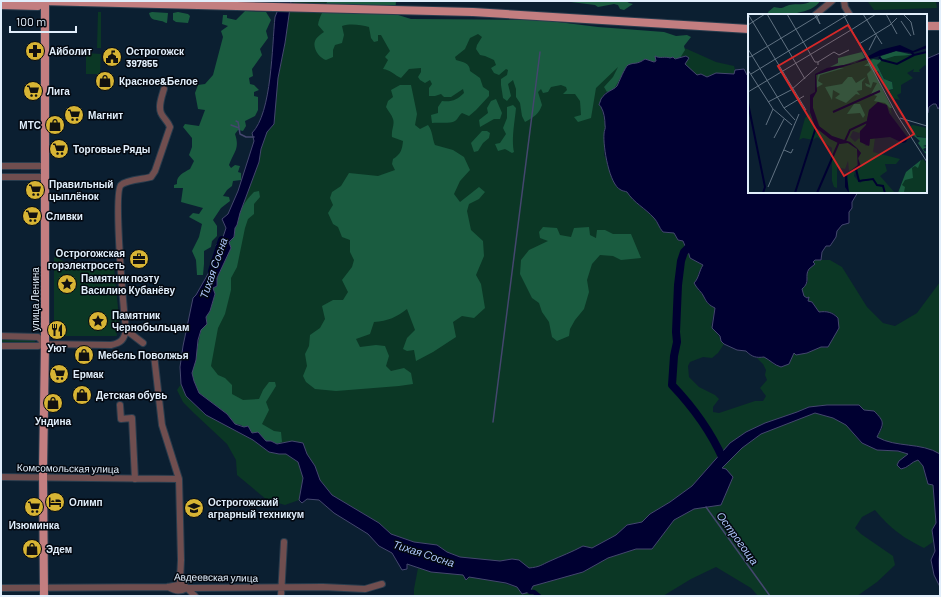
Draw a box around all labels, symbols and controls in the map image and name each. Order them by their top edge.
scale bar [10,8,76,34]
text: 100 m [16,14,46,28]
inset map [748,14,927,193]
pharmacy icon: Айболит [24,40,46,62]
place label: Айболит [49,45,92,57]
place label: Острогожск 397855 [126,45,185,69]
public building icon: Острогожск 397855 [101,46,123,68]
shop icon: Красное&Белое [94,70,116,92]
place label: Красное&Белое [119,75,198,87]
supermarket icon: Лига [22,80,44,102]
place label: Лига [47,85,70,97]
supermarket icon: Магнит [63,104,85,126]
place label: Магнит [88,109,123,121]
shop icon: МТС [44,114,66,136]
place label: МТС [19,119,41,131]
supermarket icon: Торговые Ряды [48,138,70,160]
place label: Торговые Ряды [73,143,150,155]
place label: Правильный цыплёнок [49,178,113,202]
supermarket icon: Правильный цыплёнок [24,179,46,201]
supermarket icon: Сливки [21,205,43,227]
place label: Сливки [46,210,83,222]
water label: Тихая Сосна [196,236,230,300]
place label: Острогожская горэлектросеть [48,247,125,271]
office icon: Острогожская горэлектросеть [128,248,150,270]
street label: улица Ленина [29,267,41,331]
place label: Памятник поэту Василию Кубанёву [81,272,175,296]
place icon: Памятник поэту Василию Кубанёву [56,273,78,295]
place label: Памятник Чернобыльцам [112,309,189,333]
place icon: Памятник Чернобыльцам [87,310,109,332]
restaurant icon: Уют [46,319,68,341]
place label: Уют [47,342,67,354]
shop icon: Мебель Поволжья [73,344,95,366]
place label: Мебель Поволжья [98,349,189,361]
supermarket icon: Ермак [48,363,70,385]
place label: Ермак [73,368,104,380]
shop icon: Детская обувь [71,384,93,406]
place label: Детская обувь [96,389,167,401]
shop icon: Ундина [42,392,64,414]
place label: Ундина [35,415,71,427]
street label: Комсомольская улица [17,461,120,475]
hotel icon: Олимп [44,491,66,513]
supermarket icon: Изюминка [23,496,45,518]
place label: Олимп [69,496,103,508]
place label: Острогожский аграрный техникум [208,496,304,520]
school or university icon: Острогожский аграрный техникум [183,497,205,519]
water label: Острогоща [714,509,762,567]
place label: Изюминка [9,519,60,531]
water label: Тихая Сосна [392,537,456,569]
shop icon: Эдем [21,538,43,560]
place label: Эдем [46,543,72,555]
street label: Авдеевская улица [174,570,259,584]

